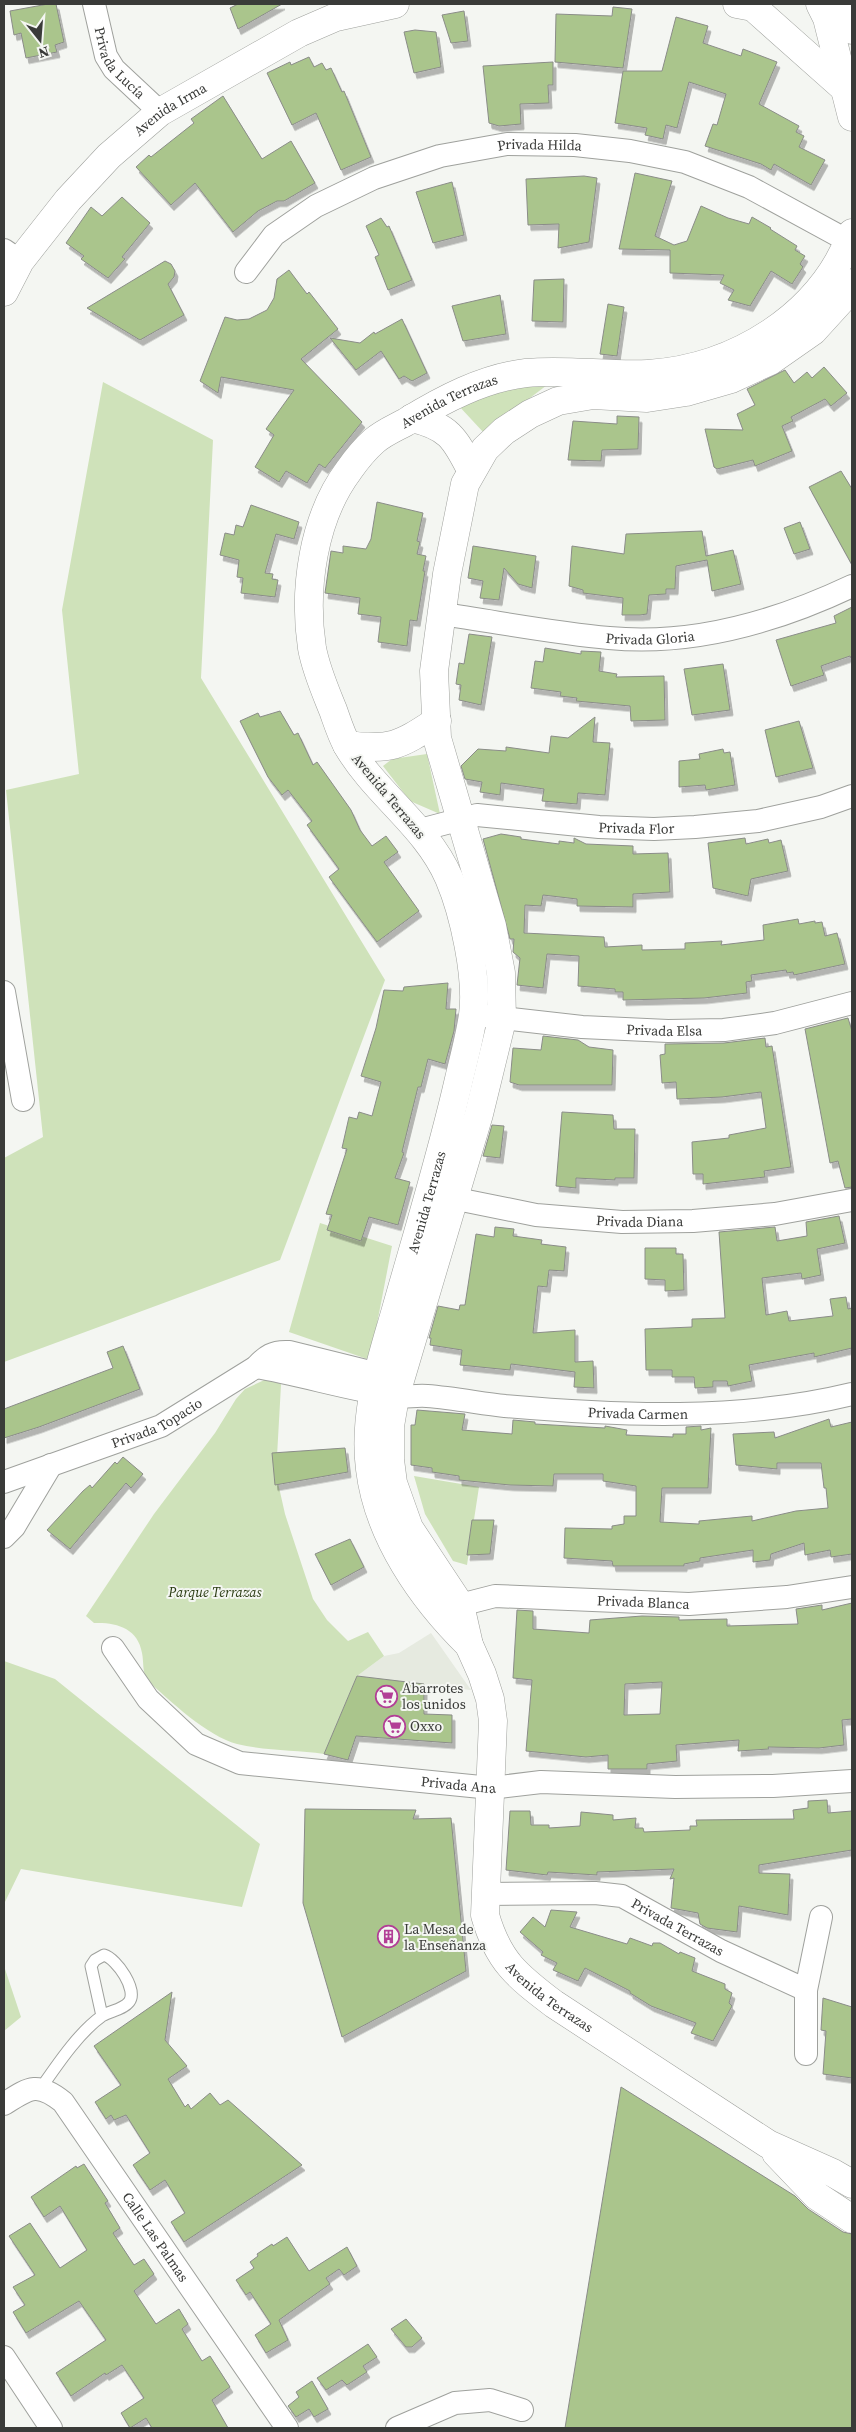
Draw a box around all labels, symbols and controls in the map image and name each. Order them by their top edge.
north arrow [15,15,65,65]
street label: Privada Lucía [90,25,150,104]
text: N [36,41,52,63]
street label: Avenida Irma [129,77,211,141]
street label: Privada Hilda [496,134,584,156]
street label: Avenida Terrazas [397,369,500,433]
street label: Privada Gloria [605,626,697,650]
street label: Avenida Terrazas [347,749,431,843]
street label: Privada Flor [598,817,675,839]
street label: Privada Elsa [626,1019,703,1041]
street label: Avenida Terrazas [403,1149,451,1256]
street label: Privada Diana [595,1210,684,1232]
street label: Privada Topacio [108,1393,206,1453]
street label: Privada Carmen [587,1402,689,1424]
park label: Parque Terrazas [167,1582,263,1602]
street label: Privada Blanca [597,1590,691,1614]
place label: Abarrotes los unidos [402,1678,466,1714]
supermarket icon: Abarrotes los unidos [374,1684,398,1708]
supermarket icon: Oxxo [382,1714,406,1738]
place label: Oxxo [410,1716,442,1736]
street label: Privada Ana [420,1771,498,1798]
street label: Privada Terrazas [628,1893,728,1961]
place label: La Mesa de la Enseñanza [404,1919,487,1955]
building icon: La Mesa de la Enseñanza [376,1925,400,1949]
street label: Avenida Terrazas [501,1957,597,2037]
street label: Calle Las Palmas [118,2188,194,2286]

